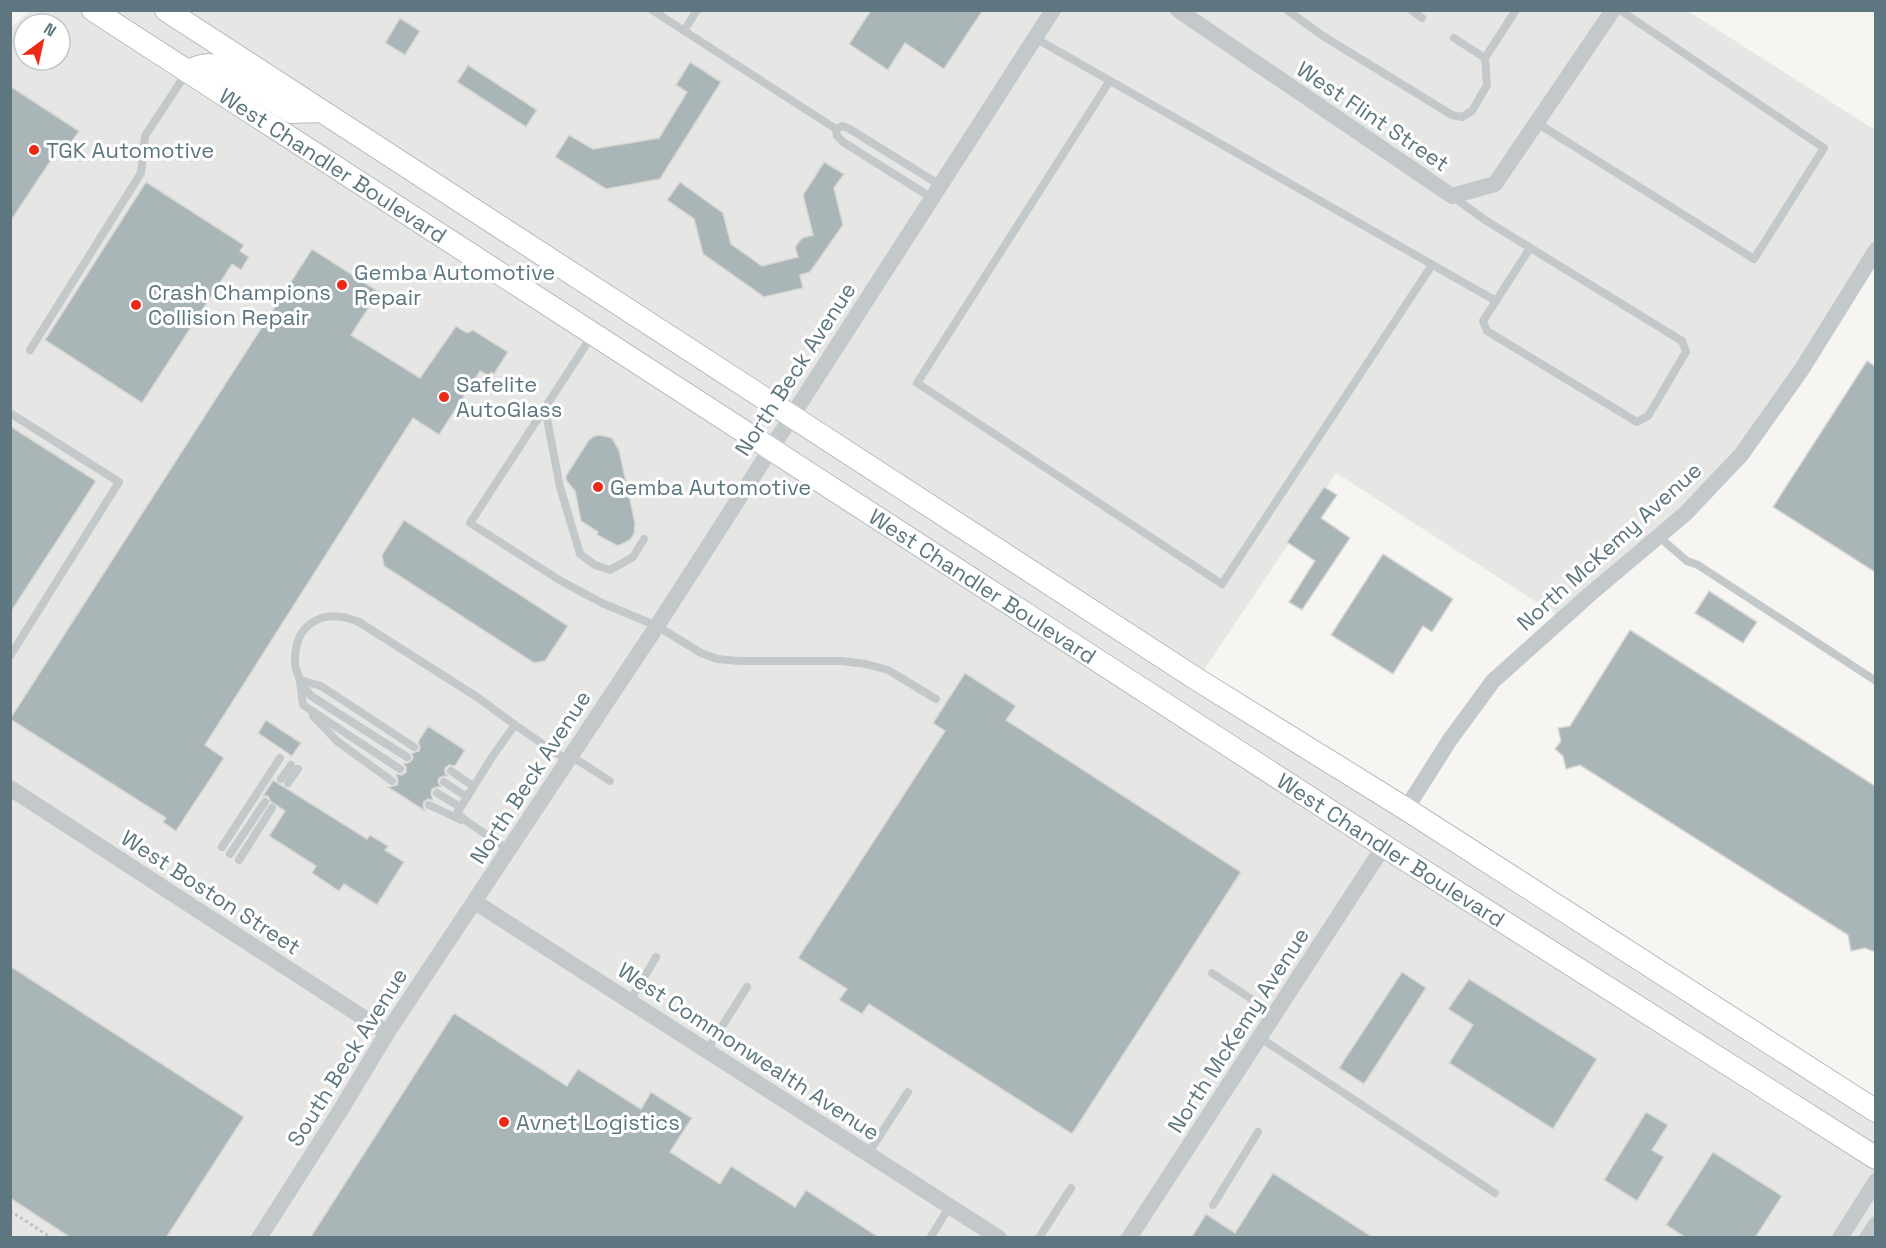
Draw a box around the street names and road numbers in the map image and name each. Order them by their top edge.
street label: West Flint Street [1291,55,1455,177]
street label: West Chandler Boulevard [214,82,452,249]
street label: North Beck Avenue [728,277,862,461]
street label: North McKemy Avenue [1511,456,1707,636]
street label: West Chandler Boulevard [864,502,1102,670]
street label: North Beck Avenue [463,685,597,869]
street label: West Chandler Boulevard [1272,766,1510,933]
street label: West Boston Street [116,824,306,960]
street label: North McKemy Avenue [1161,922,1315,1138]
street label: West Commonwealth Avenue [613,956,885,1146]
street label: South Beck Avenue [281,962,413,1152]

